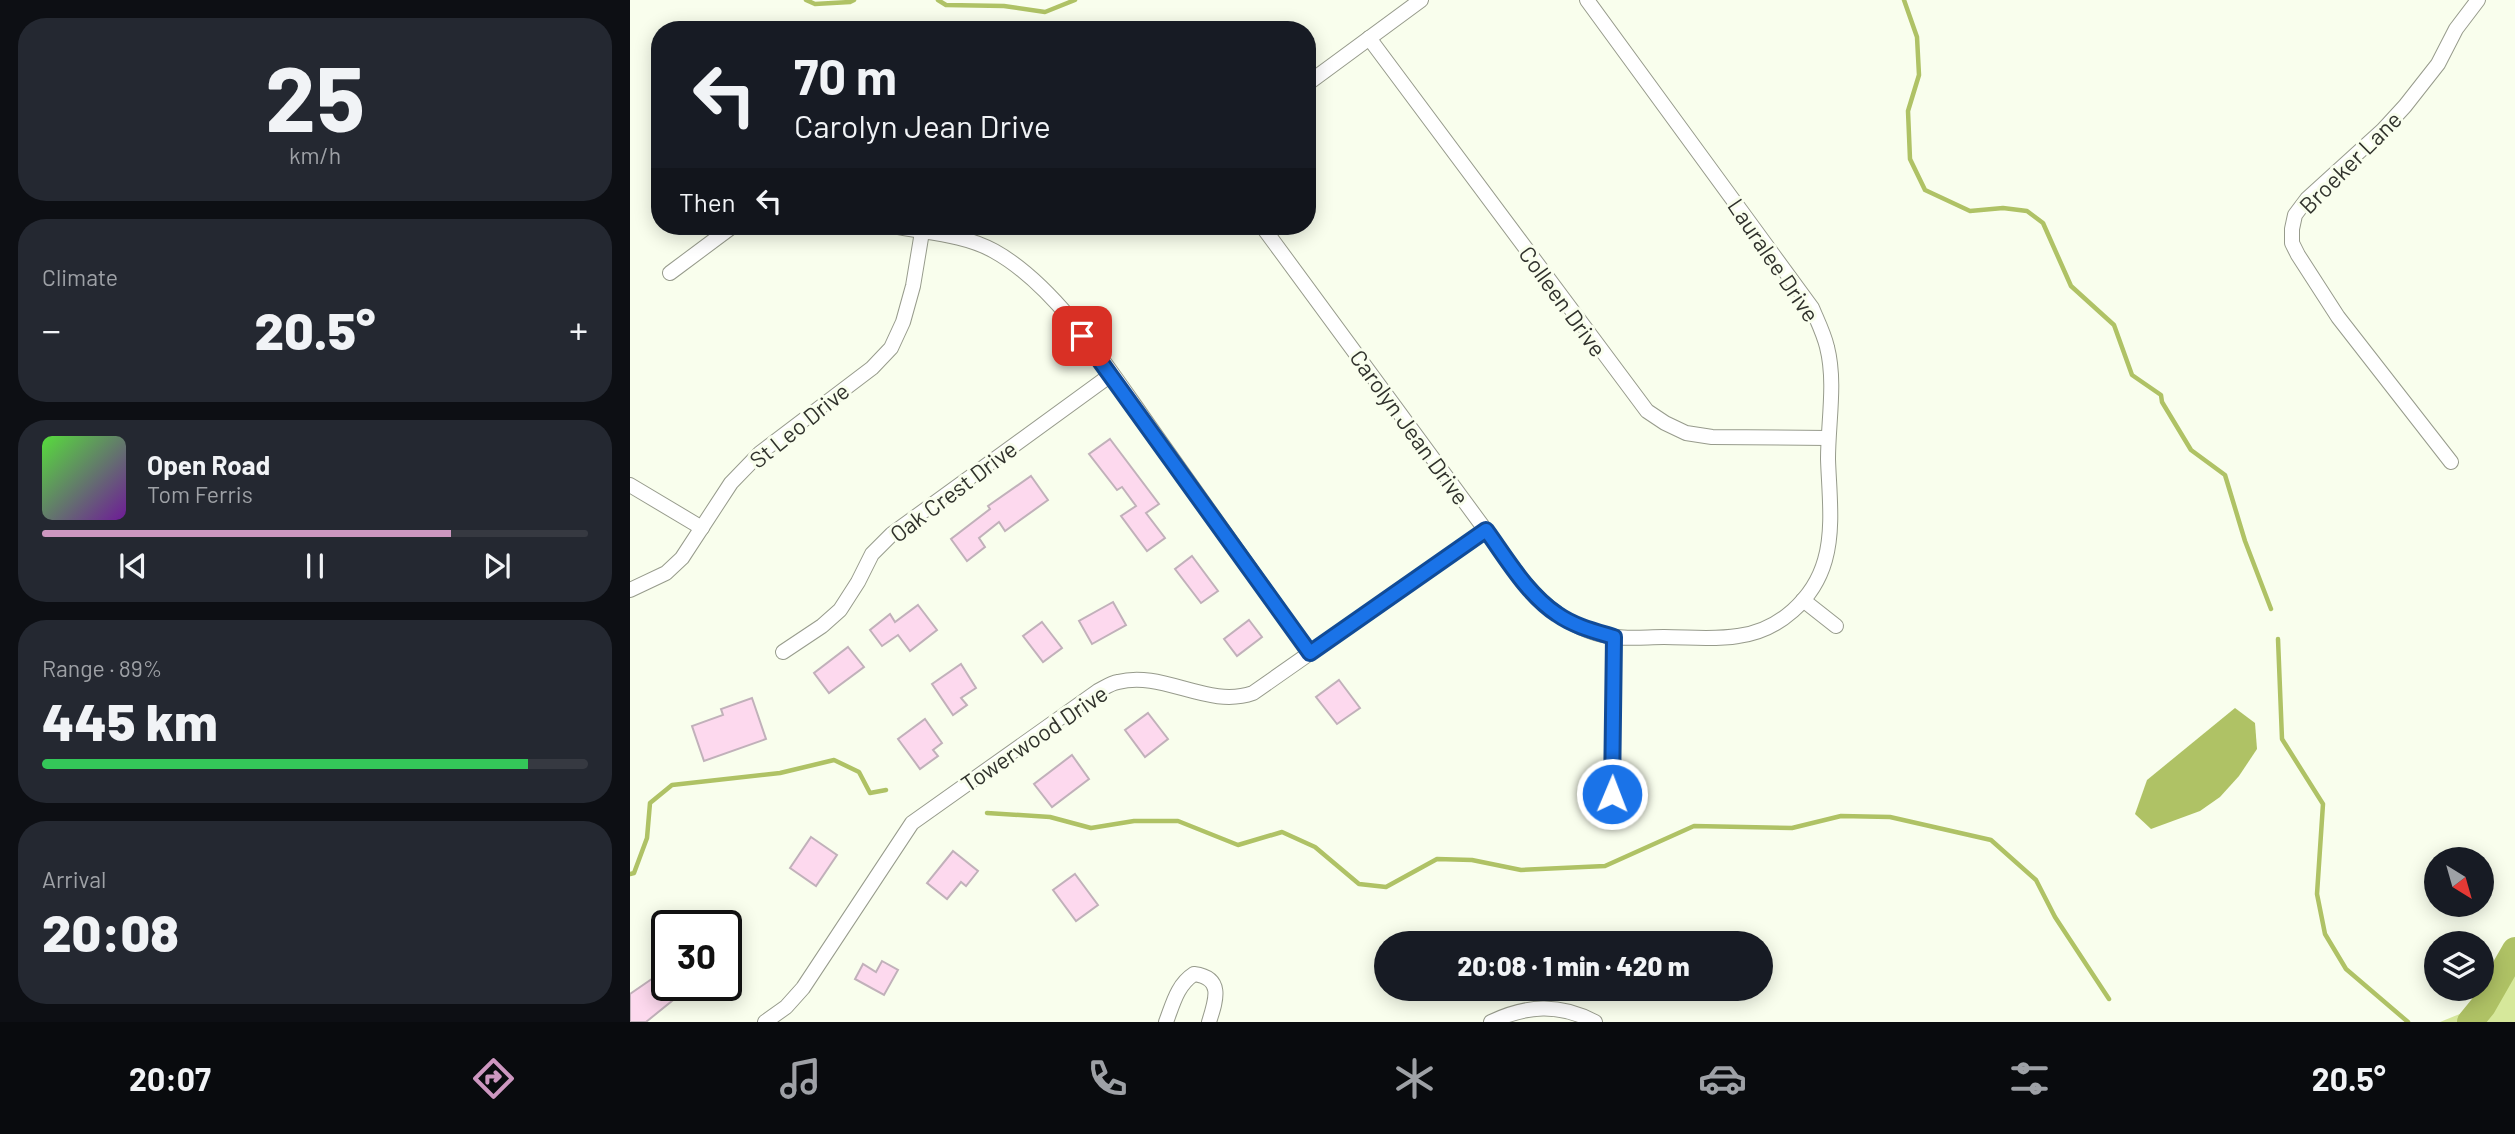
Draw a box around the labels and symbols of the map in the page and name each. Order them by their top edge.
street label: Broeker Lane [2293,105,2407,219]
street label: Lauralee Drive [1722,193,1826,327]
street label: Colleen Drive [1514,240,1612,362]
pin [1052,306,1112,366]
street label: Carolyn Jean Drive [1344,344,1476,510]
street label: St Leo Drive [744,376,854,474]
street label: Oak Crest Drive [884,434,1022,548]
street label: Towerwood Drive [955,679,1113,797]
position arrow [1575,757,1649,831]
north arrow [2424,847,2494,917]
speed limit sign: 30 [651,910,742,1001]

